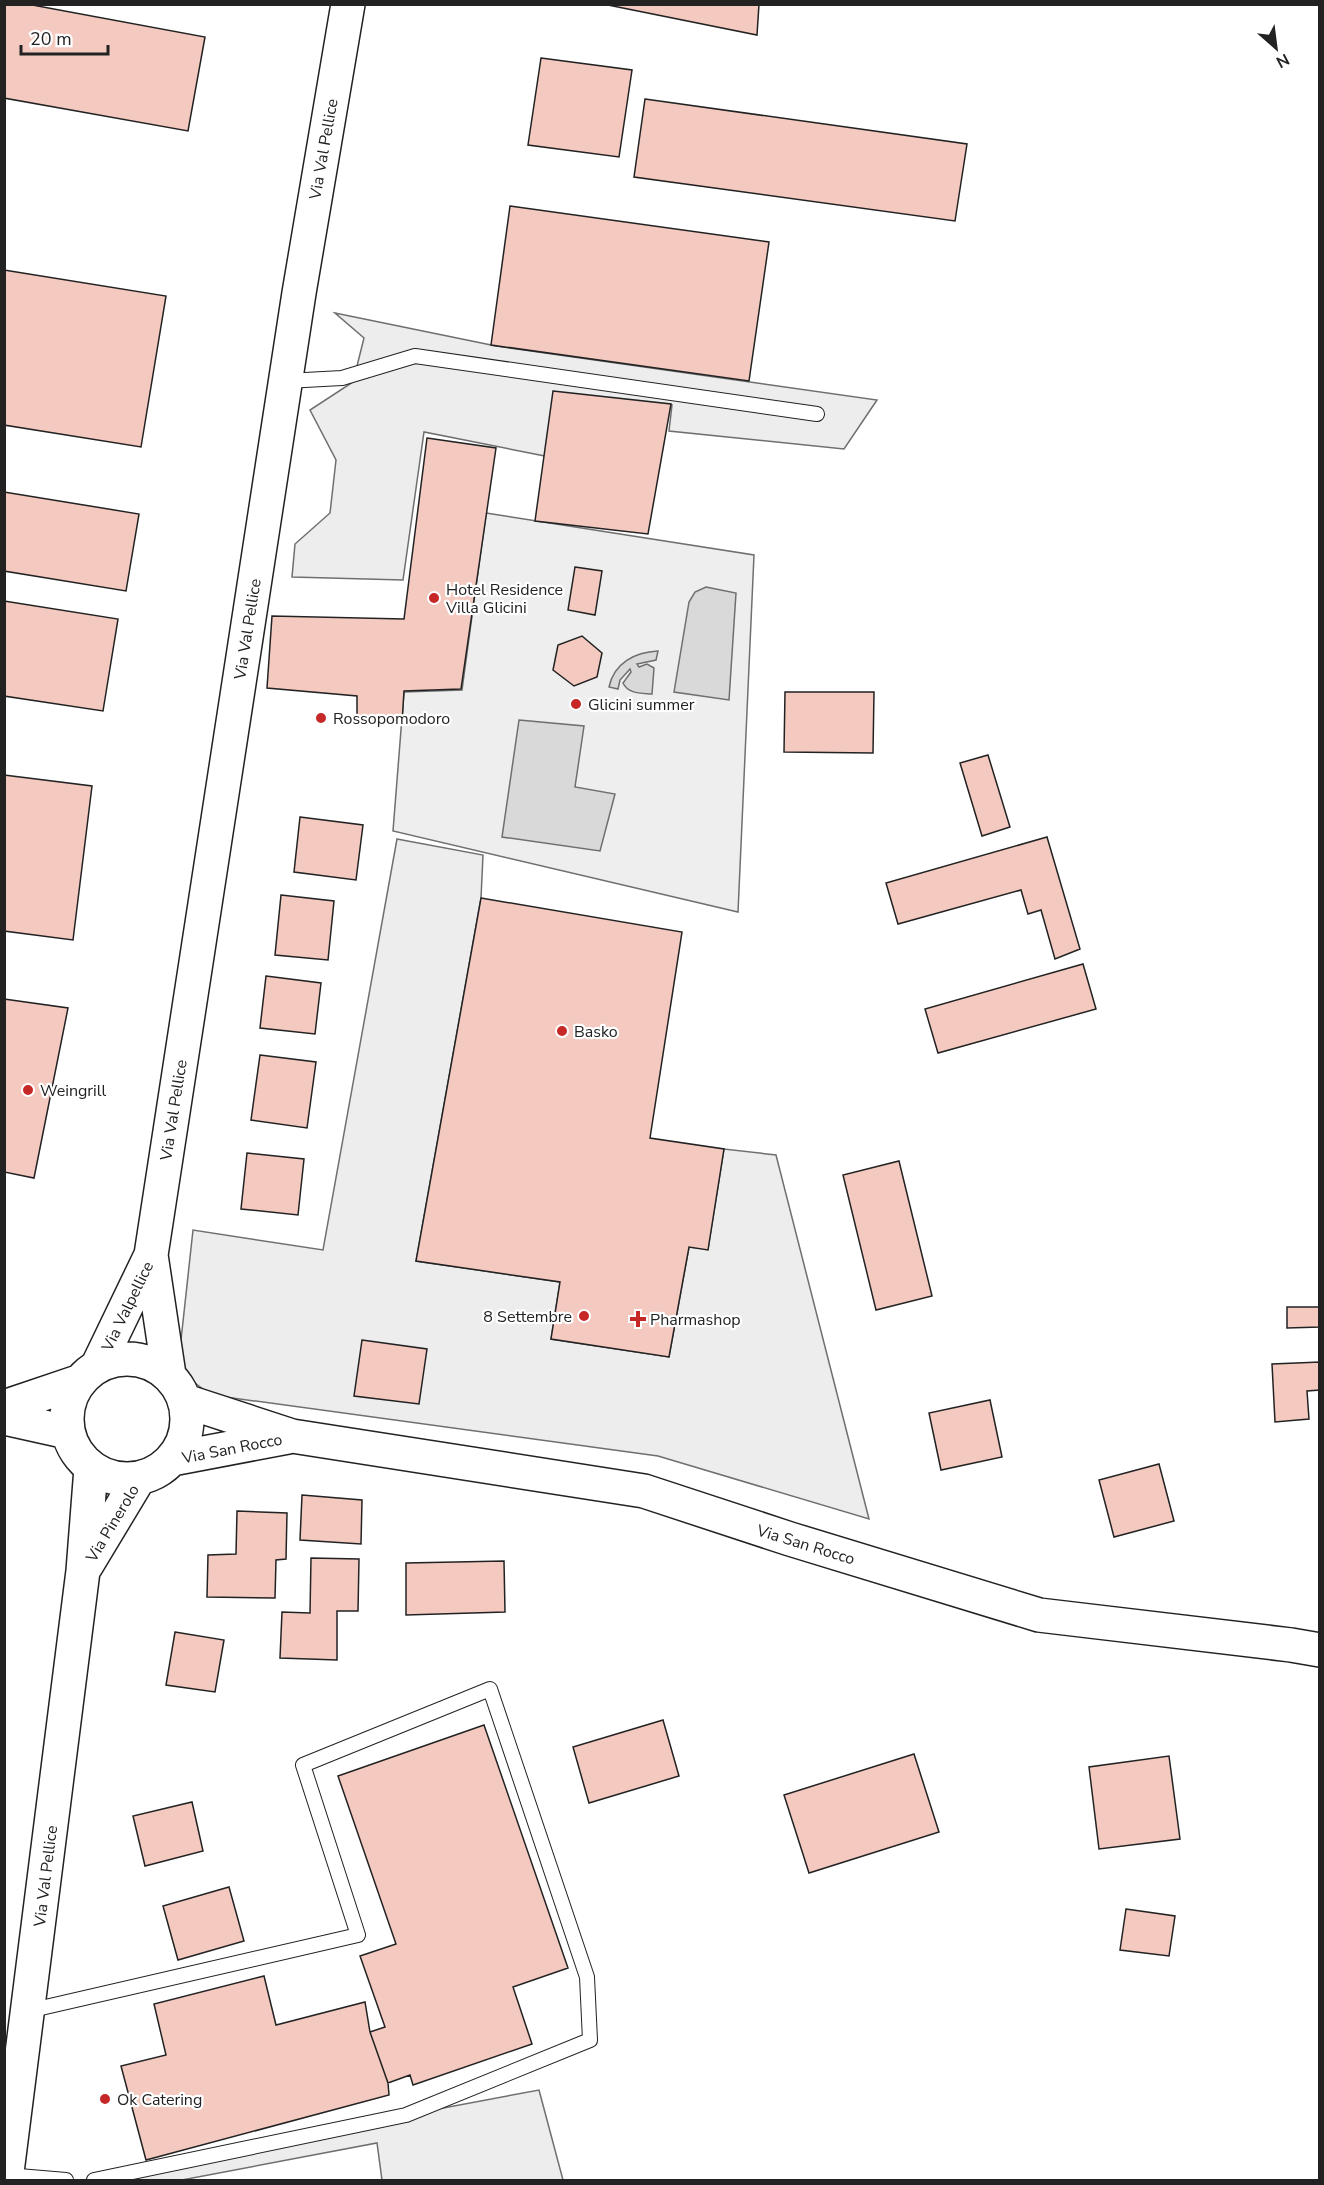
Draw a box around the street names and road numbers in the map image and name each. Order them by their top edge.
street label: Via Val Pellice [304,97,344,202]
street label: Via Val Pellice [229,577,267,682]
street label: Via Val Pellice [155,1058,193,1163]
street label: Via Valpellice [96,1258,159,1356]
street label: Via San Rocco [179,1428,284,1470]
street label: Via Pinerolo [81,1481,145,1567]
street label: Via San Rocco [753,1519,858,1570]
street label: Via Val Pellice [29,1824,63,1929]

